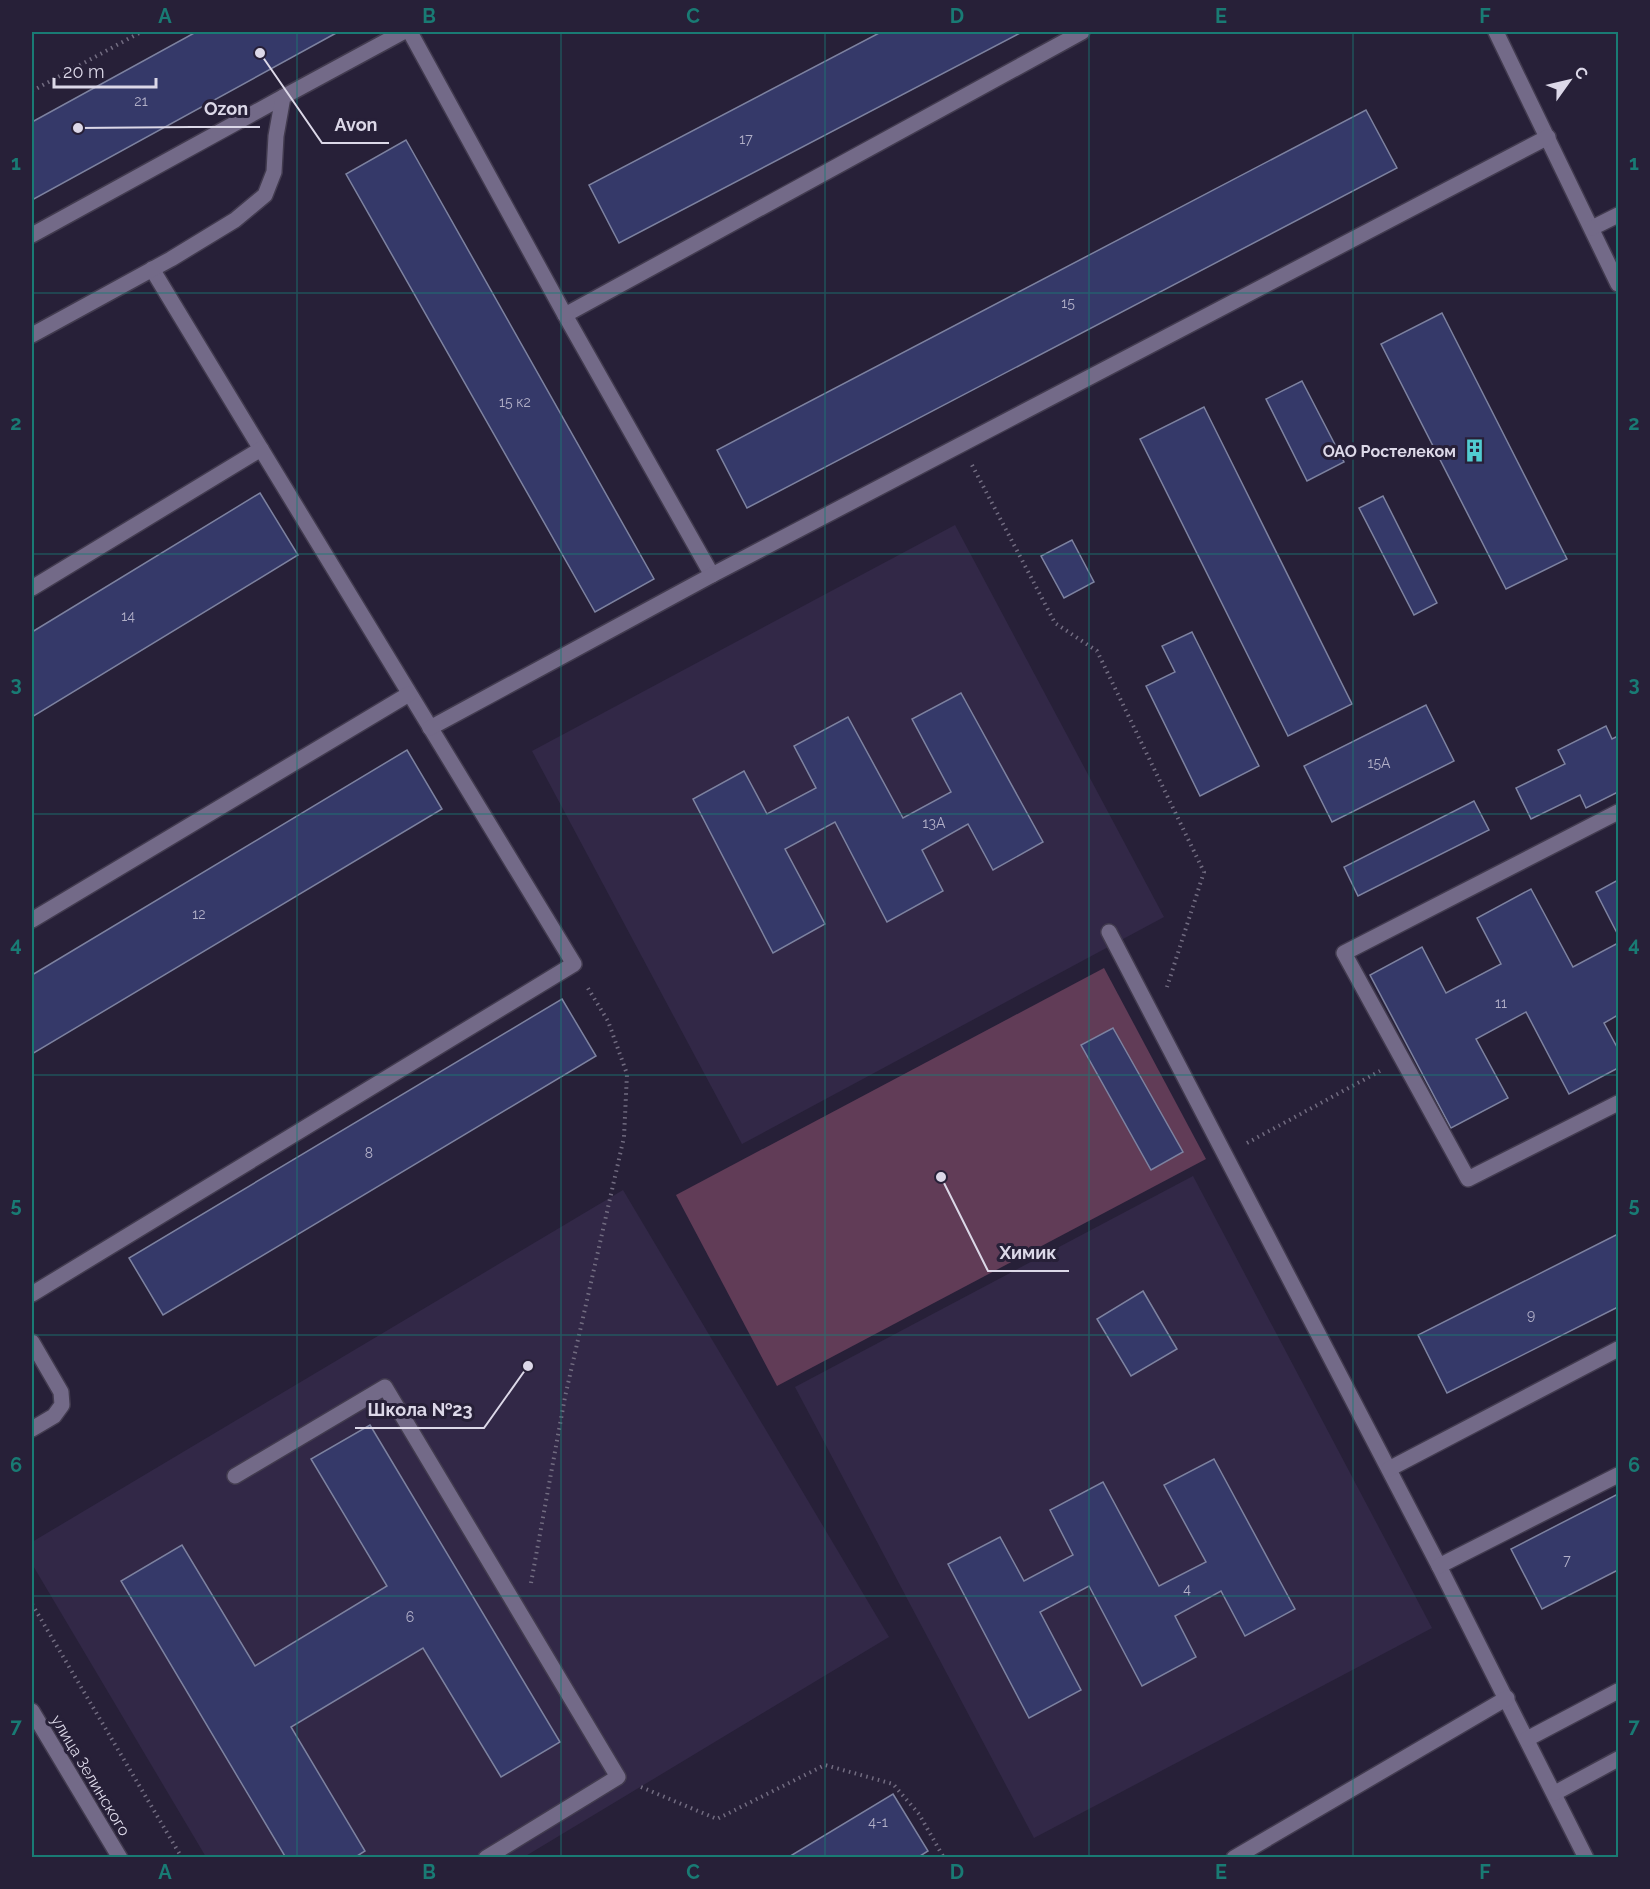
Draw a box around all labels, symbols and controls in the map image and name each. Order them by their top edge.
text: A [158,4,172,28]
text: B [422,4,436,28]
text: C [686,4,700,28]
text: D [950,4,964,28]
text: E [1215,4,1227,28]
text: F [1479,4,1491,28]
scale bar [54,51,156,89]
north arrow [1539,51,1599,111]
text: 20 m [63,61,105,82]
text: С [1570,63,1592,83]
callout: Ozon [192,91,260,127]
house number: 21 [134,93,148,109]
text: Ozon [204,98,248,119]
callout: Avon [322,107,389,143]
text: Avon [335,114,377,135]
house number: 17 [739,131,753,147]
text: 1 [11,151,21,175]
text: 1 [1629,151,1639,175]
house number: 15 [1061,295,1075,311]
house number: 15 к2 [499,394,531,410]
text: 2 [10,411,22,435]
text: 2 [1628,411,1640,435]
building icon: ОАО Ростелеком [1461,438,1487,464]
place label: ОАО Ростелеком [1323,442,1456,461]
house number: 14 [121,608,135,624]
text: 3 [10,672,22,696]
text: 3 [1628,672,1640,696]
house number: 15А [1367,755,1391,771]
house number: 13А [923,815,946,831]
house number: 12 [192,906,206,922]
text: 4 [10,932,22,956]
text: 4 [1628,932,1640,956]
house number: 11 [1495,995,1507,1011]
house number: 8 [365,1145,373,1161]
text: 5 [10,1193,22,1217]
text: 5 [1628,1193,1640,1217]
callout: Химик [988,1235,1069,1271]
text: Химик [998,1242,1057,1263]
house number: 9 [1527,1307,1535,1323]
callout: Школа №23 [355,1392,484,1428]
text: Школа №23 [368,1399,472,1420]
text: 6 [10,1453,22,1477]
text: 6 [1628,1453,1640,1477]
house number: 7 [1563,1552,1571,1568]
house number: 4 [1183,1581,1191,1597]
house number: 6 [406,1609,414,1625]
street label: улица Зелинского [47,1711,134,1839]
text: 7 [10,1714,22,1738]
text: 7 [1628,1714,1640,1738]
house number: 4-1 [868,1814,888,1830]
text: A [158,1860,172,1884]
text: B [422,1860,436,1884]
text: C [686,1860,700,1884]
text: D [950,1860,964,1884]
text: E [1215,1860,1227,1884]
text: F [1479,1860,1491,1884]

